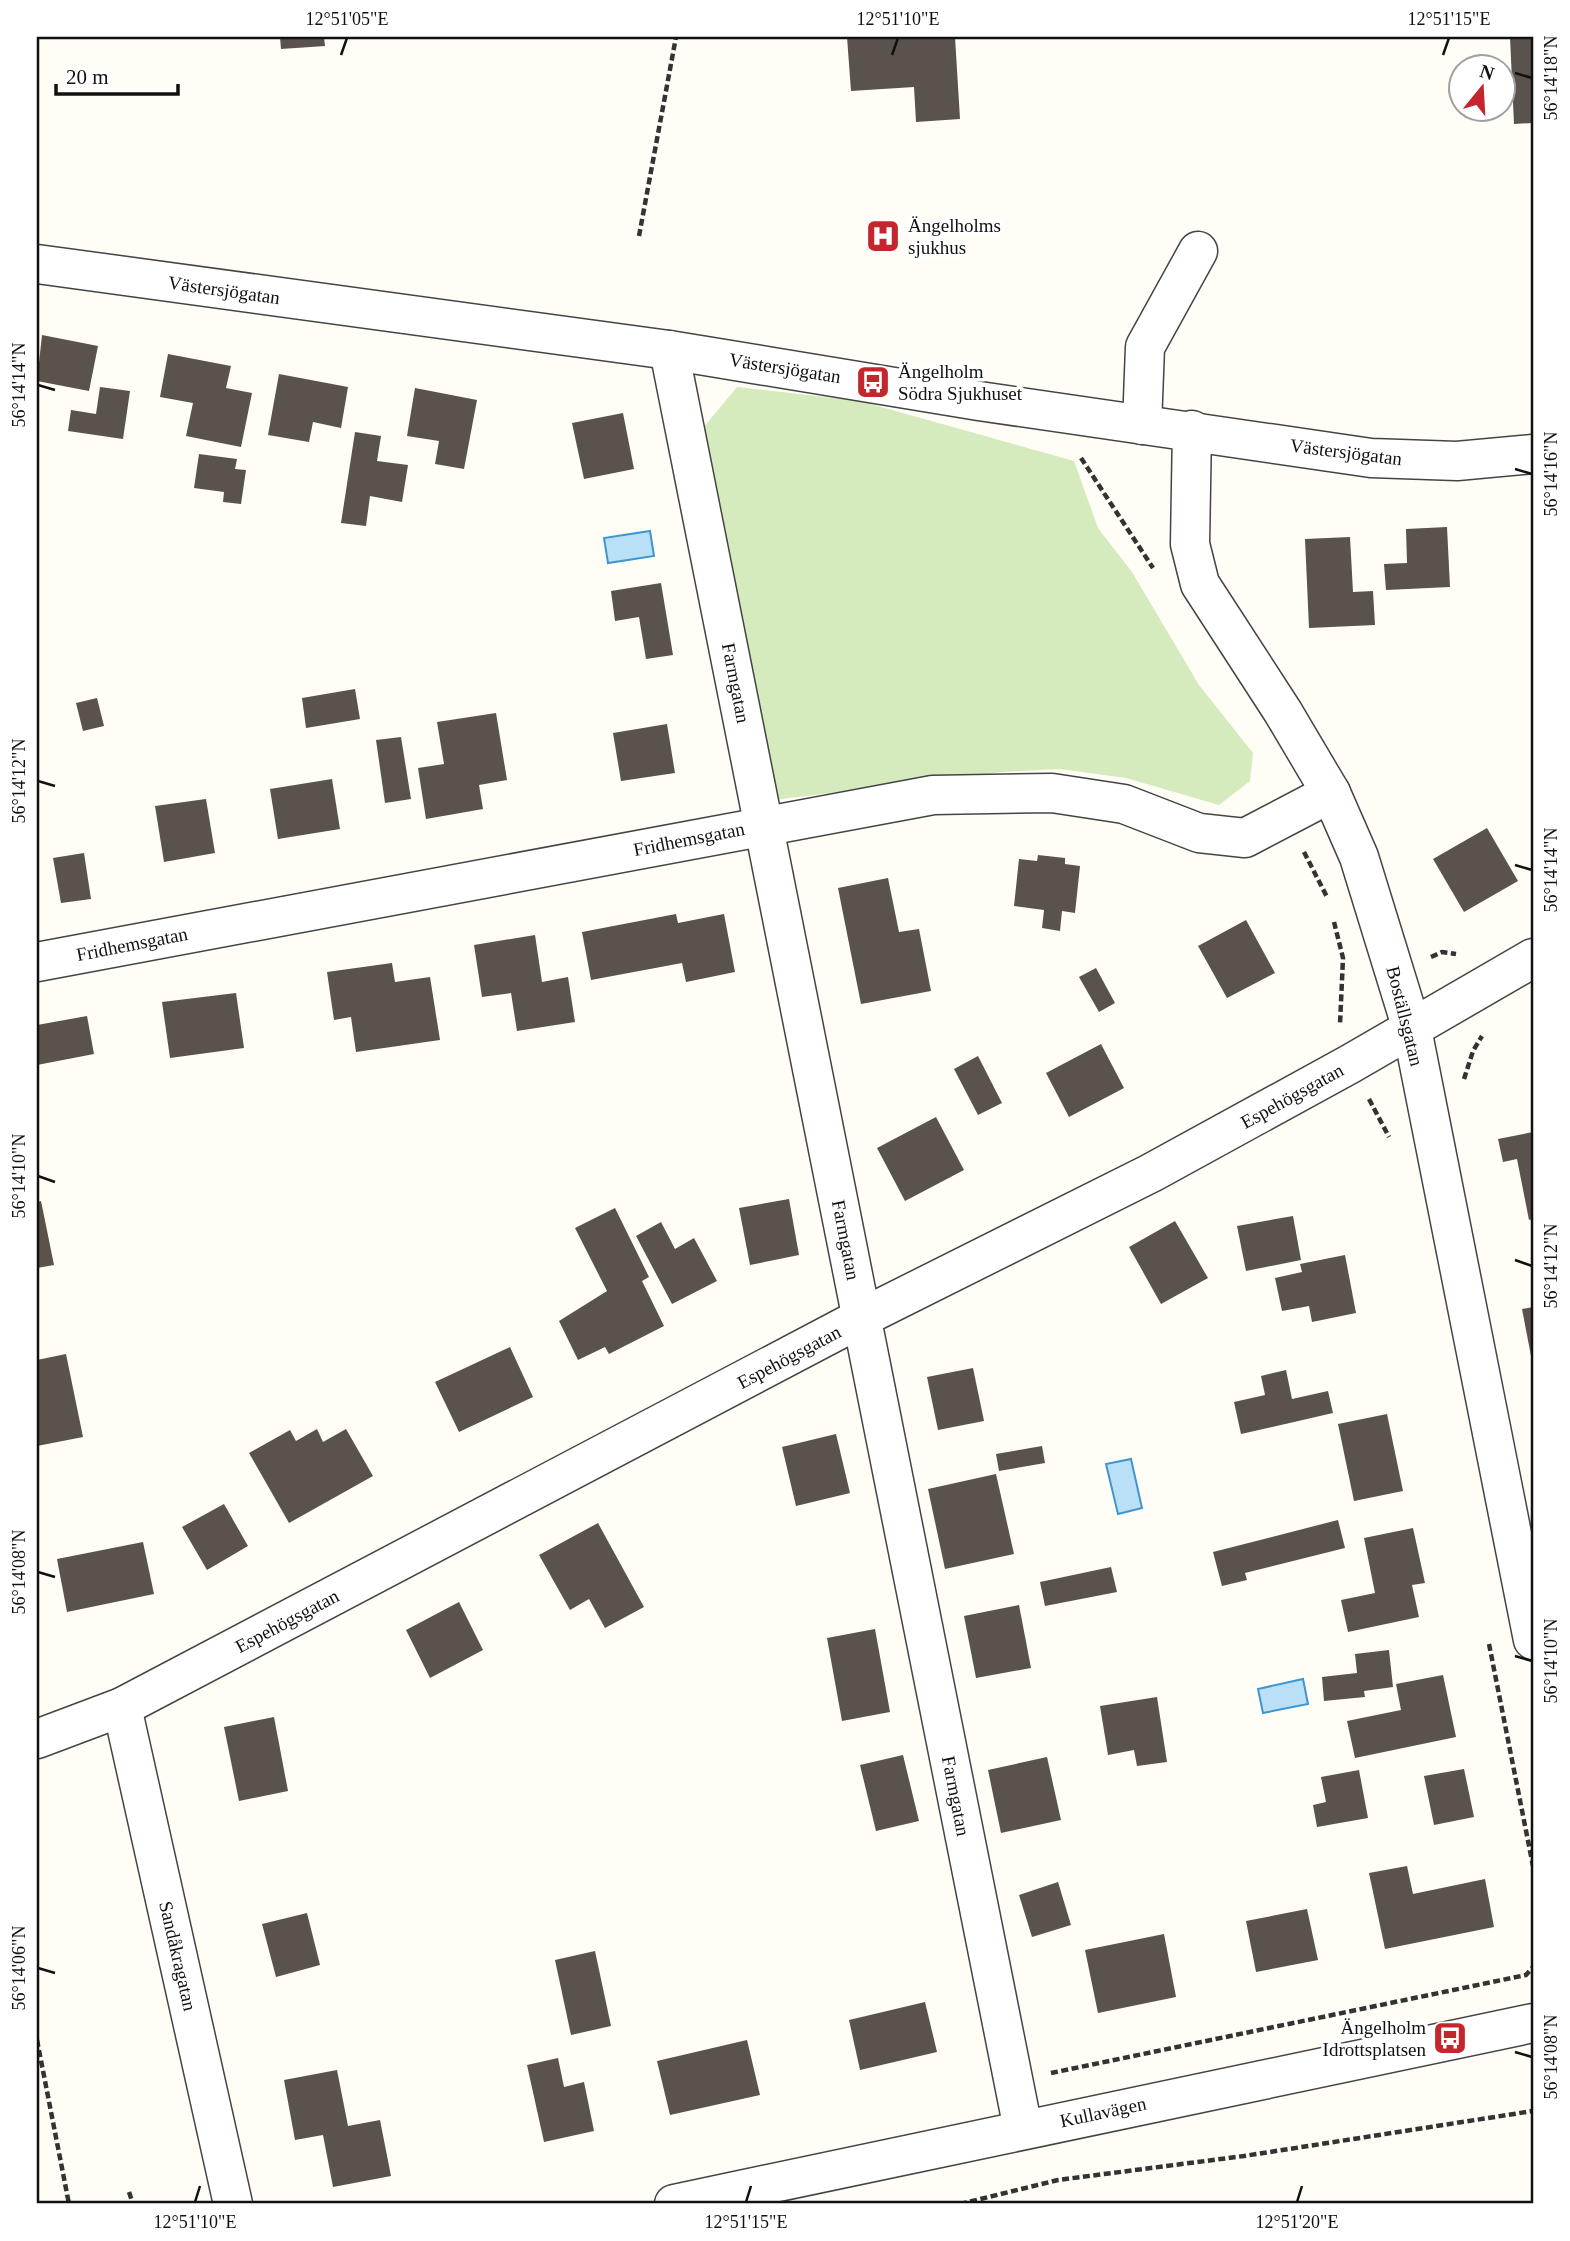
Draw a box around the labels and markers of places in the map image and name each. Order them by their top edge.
place label: Ängelholms sjukhus [908,215,1001,258]
hospital icon: Ängelholms sjukhus [864,217,902,255]
place label: Ängelholm Södra Sjukhuset [898,361,1023,404]
bus stop icon: Ängelholm Södra Sjukhuset [854,363,892,401]
place label: Ängelholm Idrottsplatsen [1323,2017,1426,2060]
bus stop icon: Ängelholm Idrottsplatsen [1431,2019,1469,2057]

